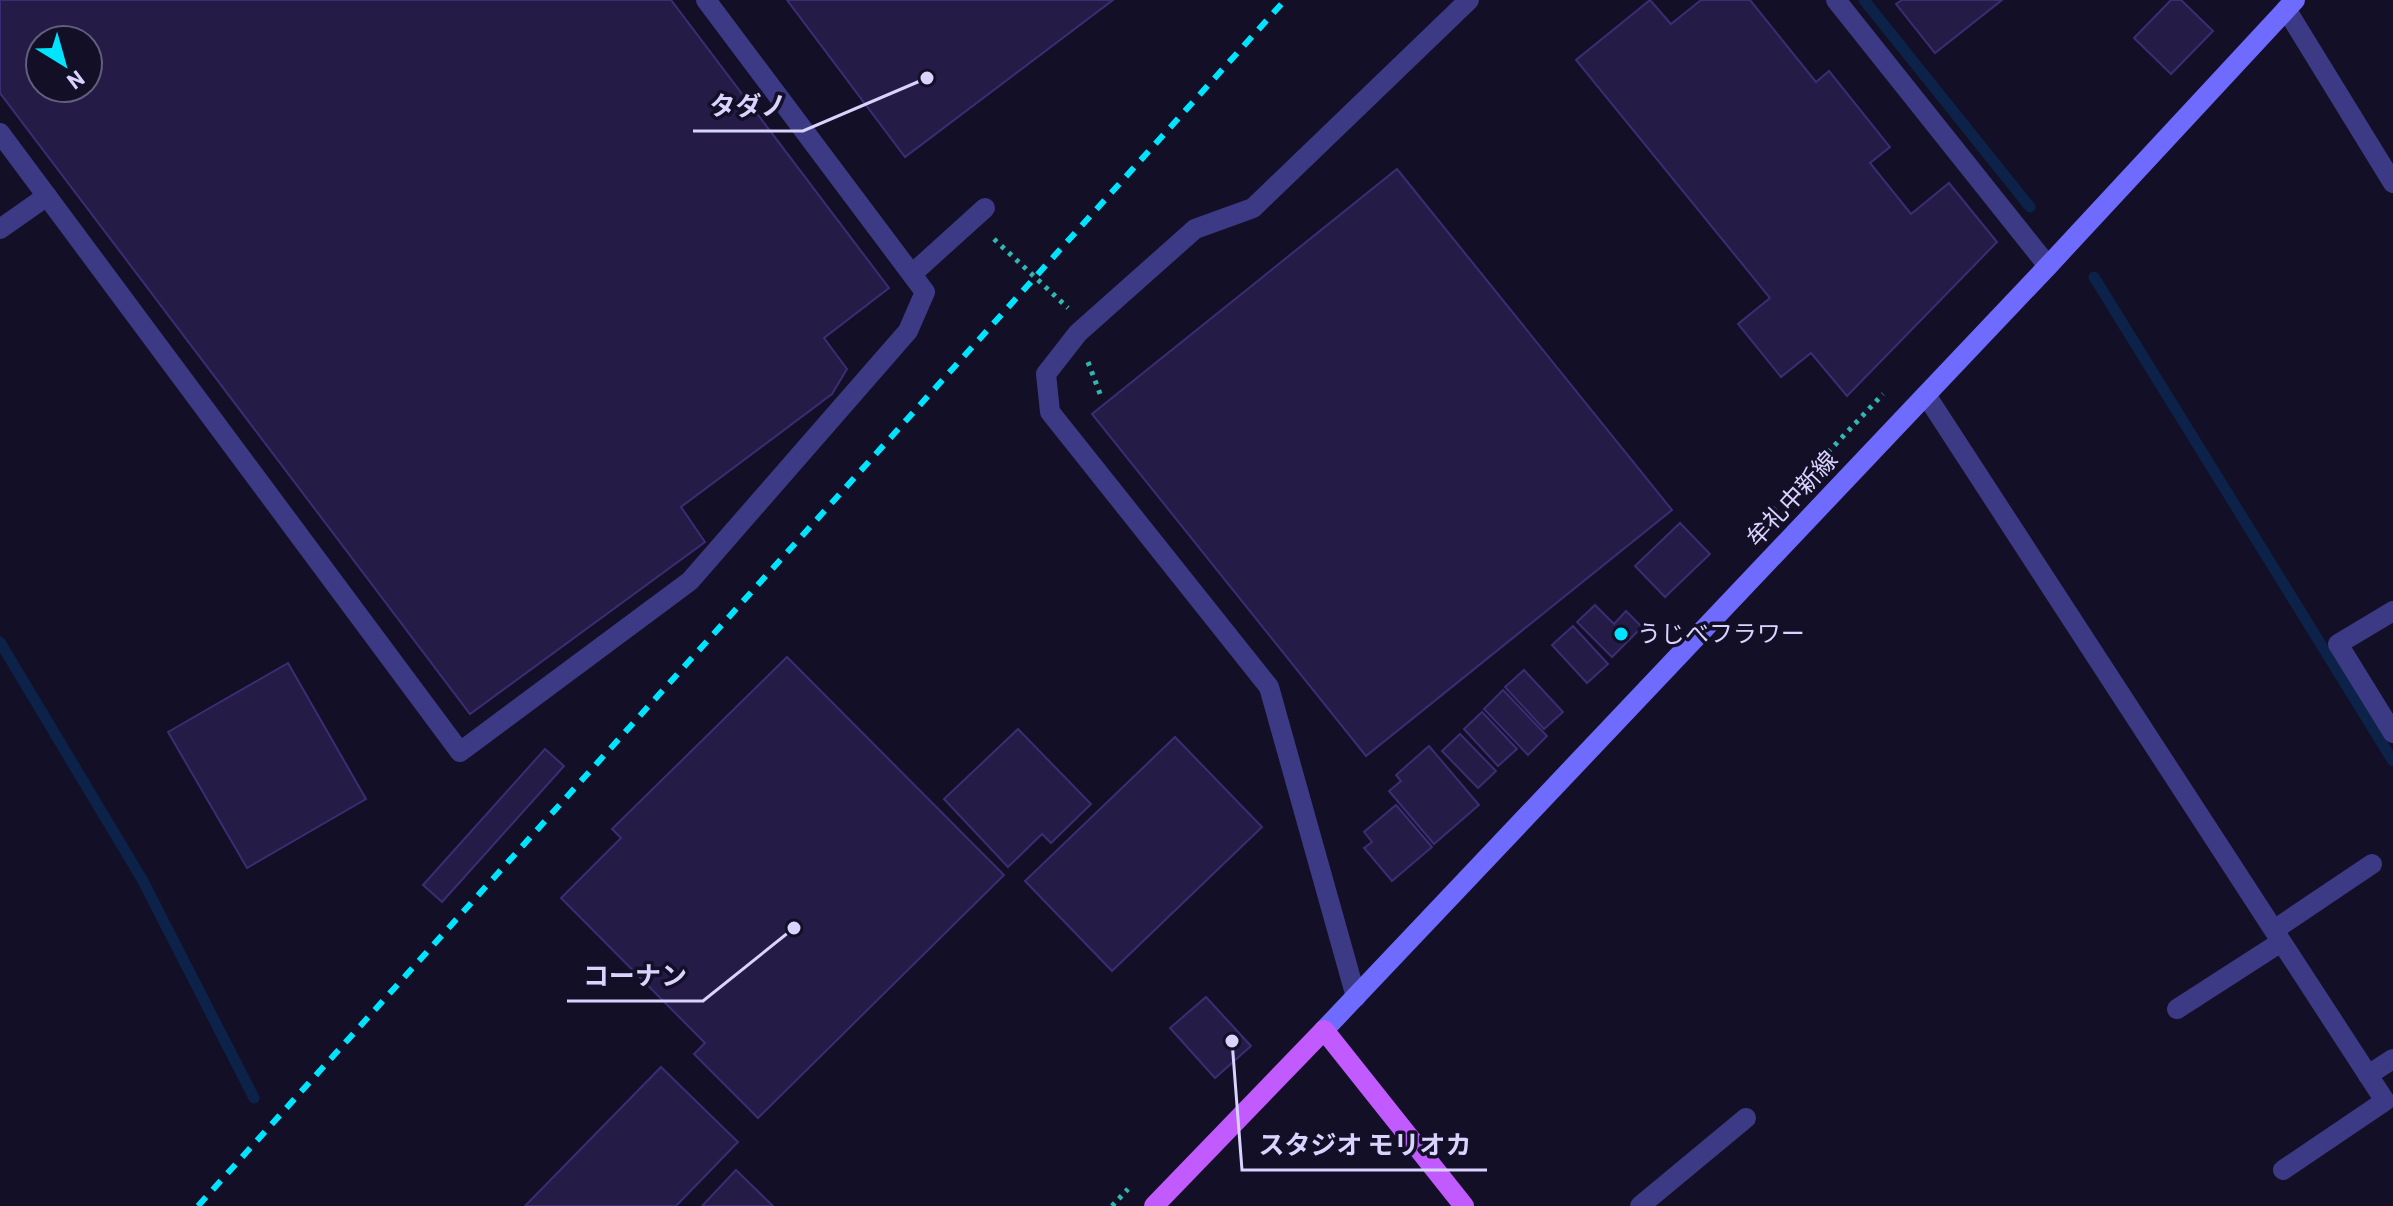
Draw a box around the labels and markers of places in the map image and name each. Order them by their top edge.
callout: タダノ [693,81,803,131]
place label: うじべフラワー [1637,618,1805,647]
marker: うじべフラワー [1612,625,1630,643]
callout: コーナン [567,951,703,1001]
callout: スタジオ モリオカ [1242,1120,1487,1170]

